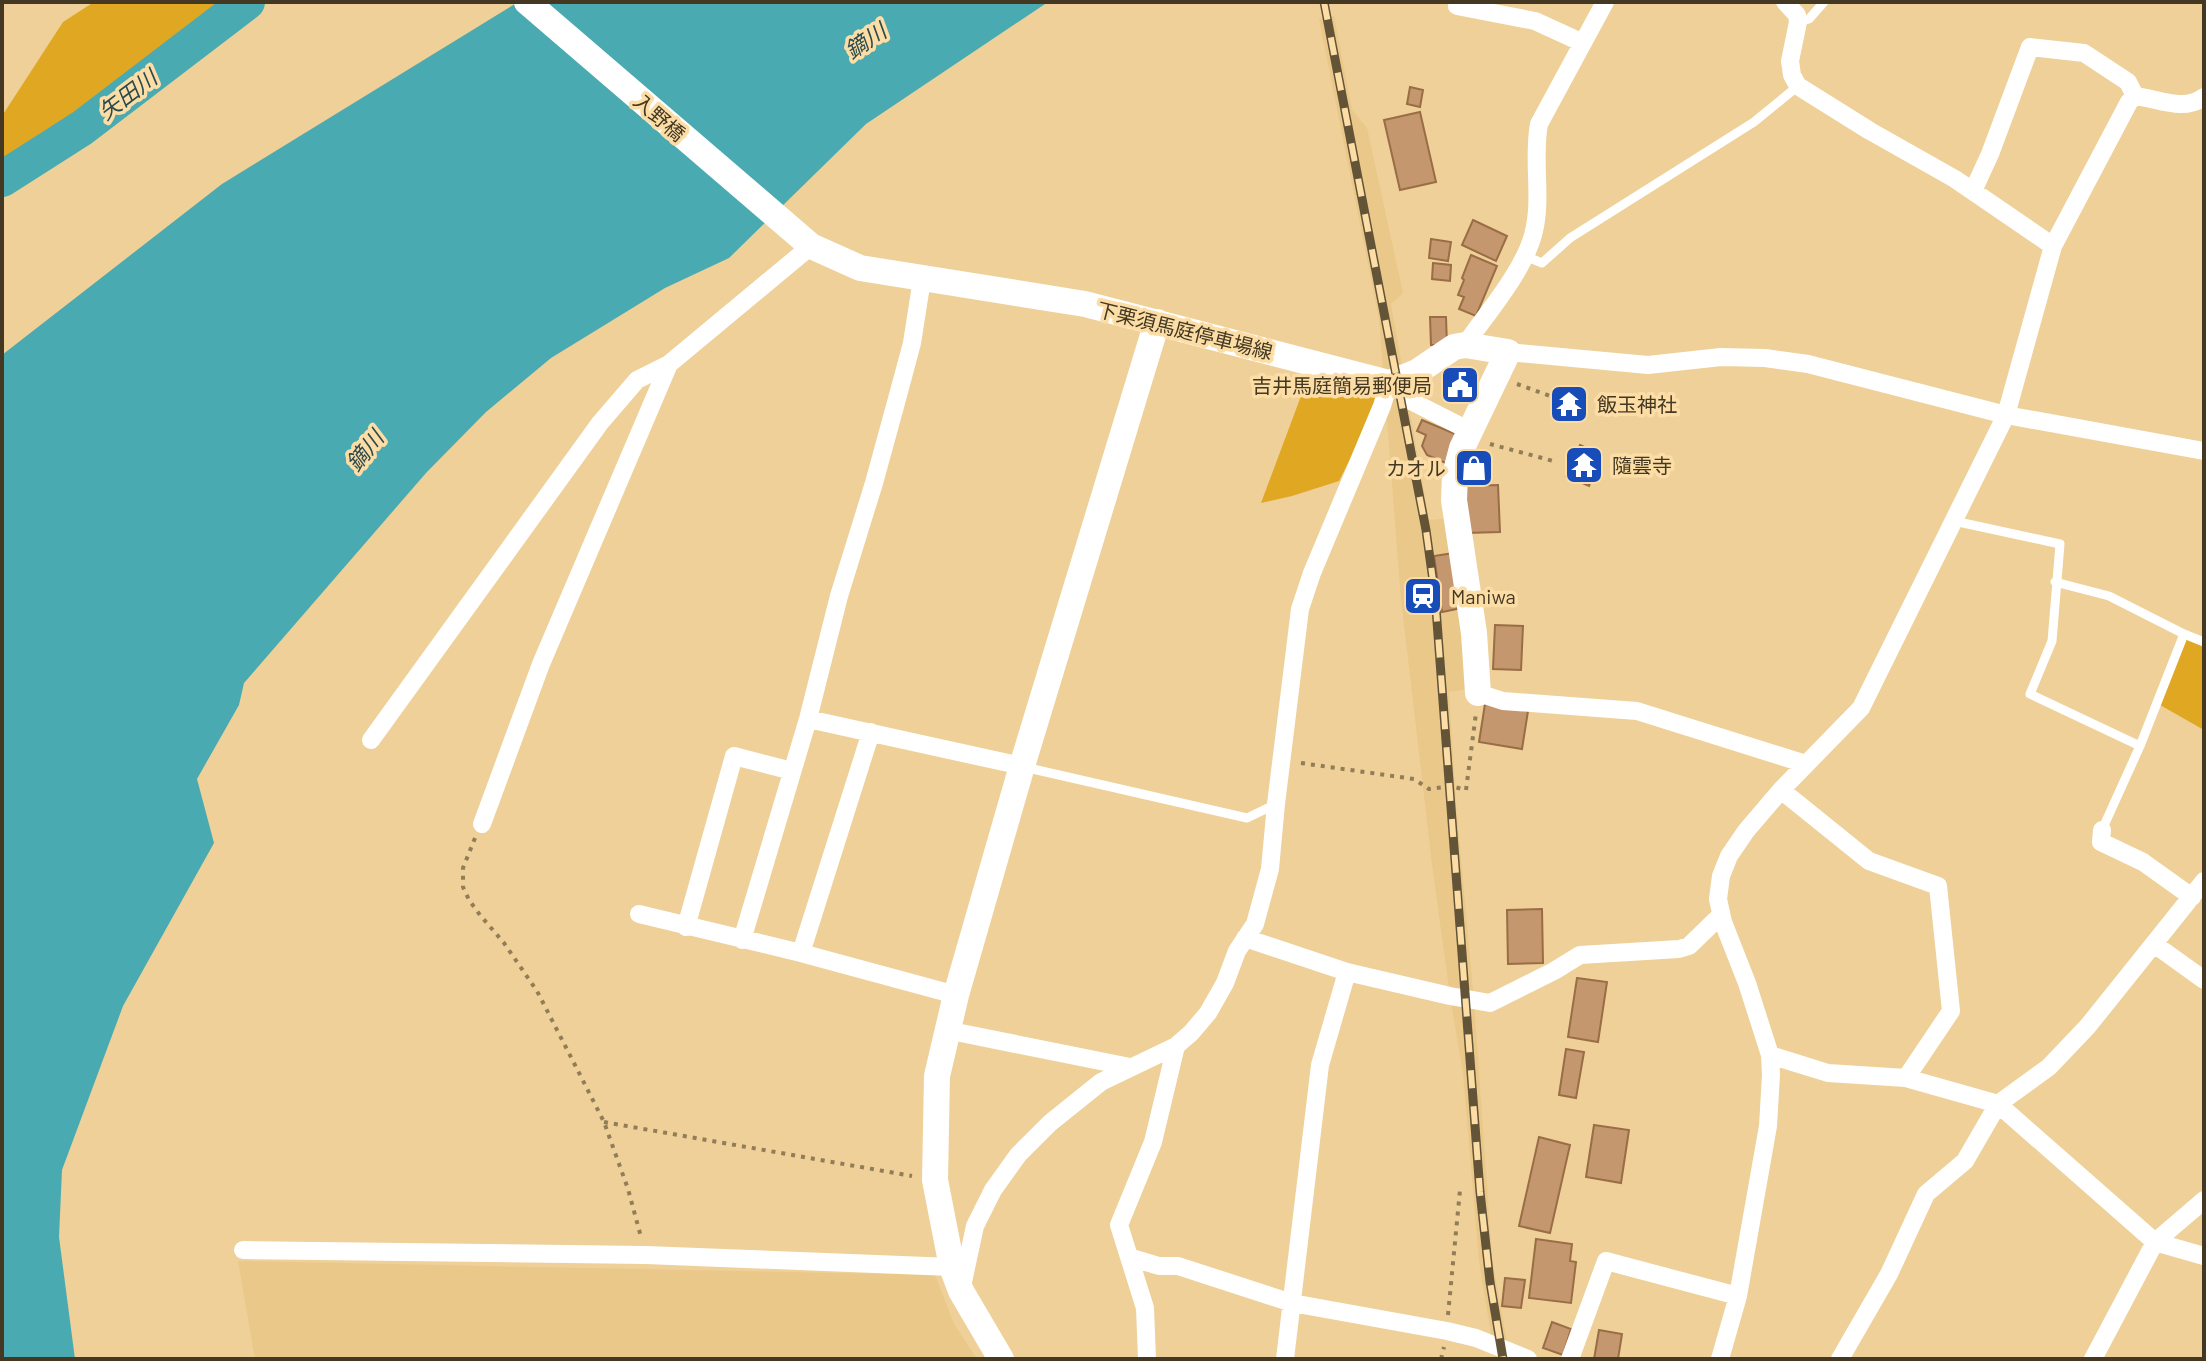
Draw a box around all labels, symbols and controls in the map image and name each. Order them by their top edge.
water label: 鏑川 [839,16,892,63]
water label: 矢田川 [93,63,163,124]
street label: 入野橋 [629,88,691,146]
street label: 下栗須馬庭停車場線 [1095,297,1275,363]
public building icon: 吉井馬庭簡易郵便局 [1439,364,1481,406]
place label: 吉井馬庭簡易郵便局 [1252,373,1432,397]
temple icon: 飯玉神社 [1548,383,1590,425]
place label: 飯玉神社 [1597,392,1677,416]
water label: 鏑川 [340,423,389,475]
temple icon: 隨雲寺 [1563,444,1605,486]
shop icon: カオル [1453,447,1495,489]
place label: 隨雲寺 [1612,453,1672,477]
place label: カオル [1386,456,1446,480]
station icon: Maniwa [1402,575,1444,617]
place label: Maniwa [1451,584,1516,608]

